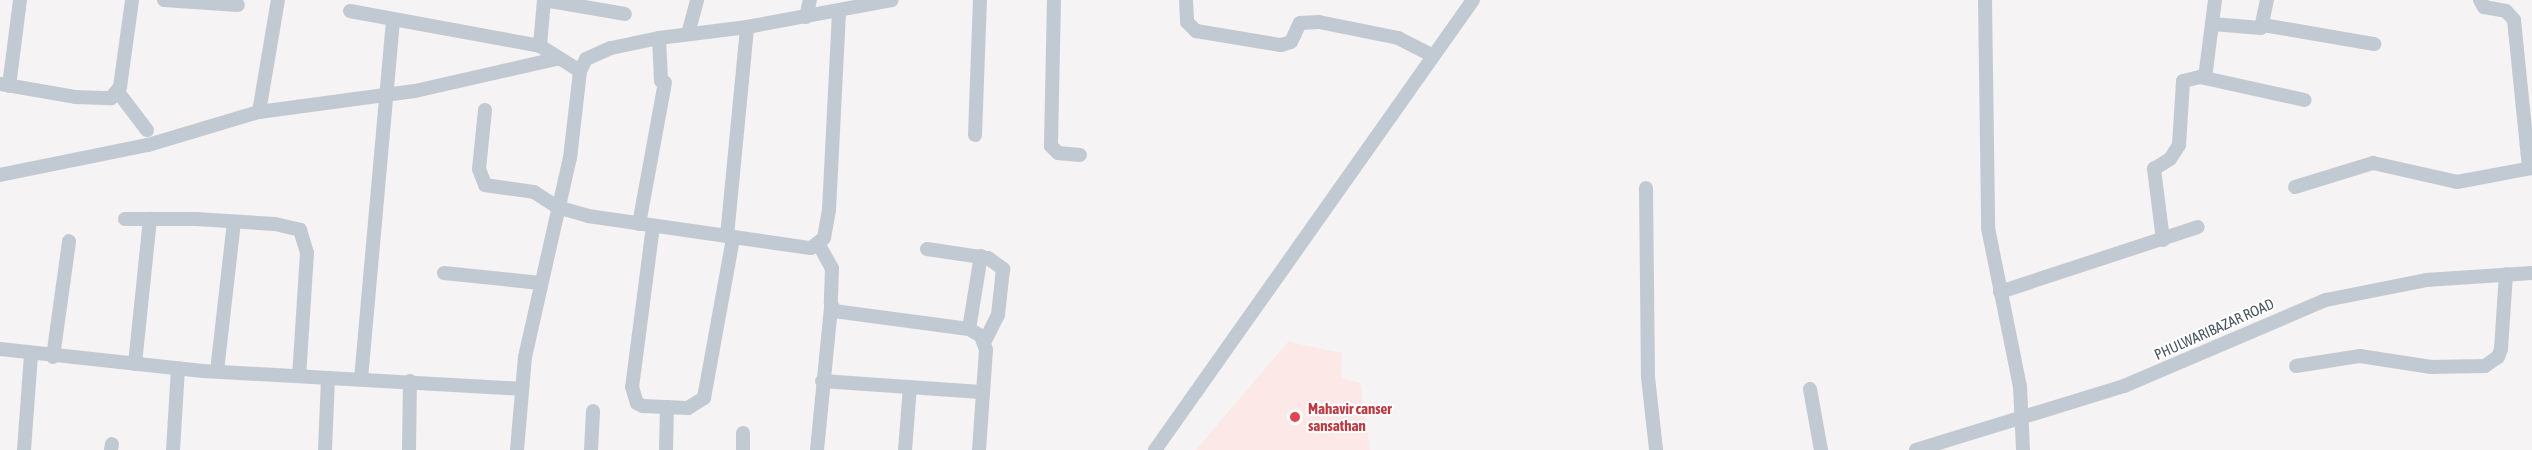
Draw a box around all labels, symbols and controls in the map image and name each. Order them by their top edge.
street label: PHULWARIBAZAR ROAD [2151,295,2277,363]
place label: Mahavir canser sansathan [1308,399,1392,434]
marker: Mahavir canser sansathan [1286,408,1304,426]

